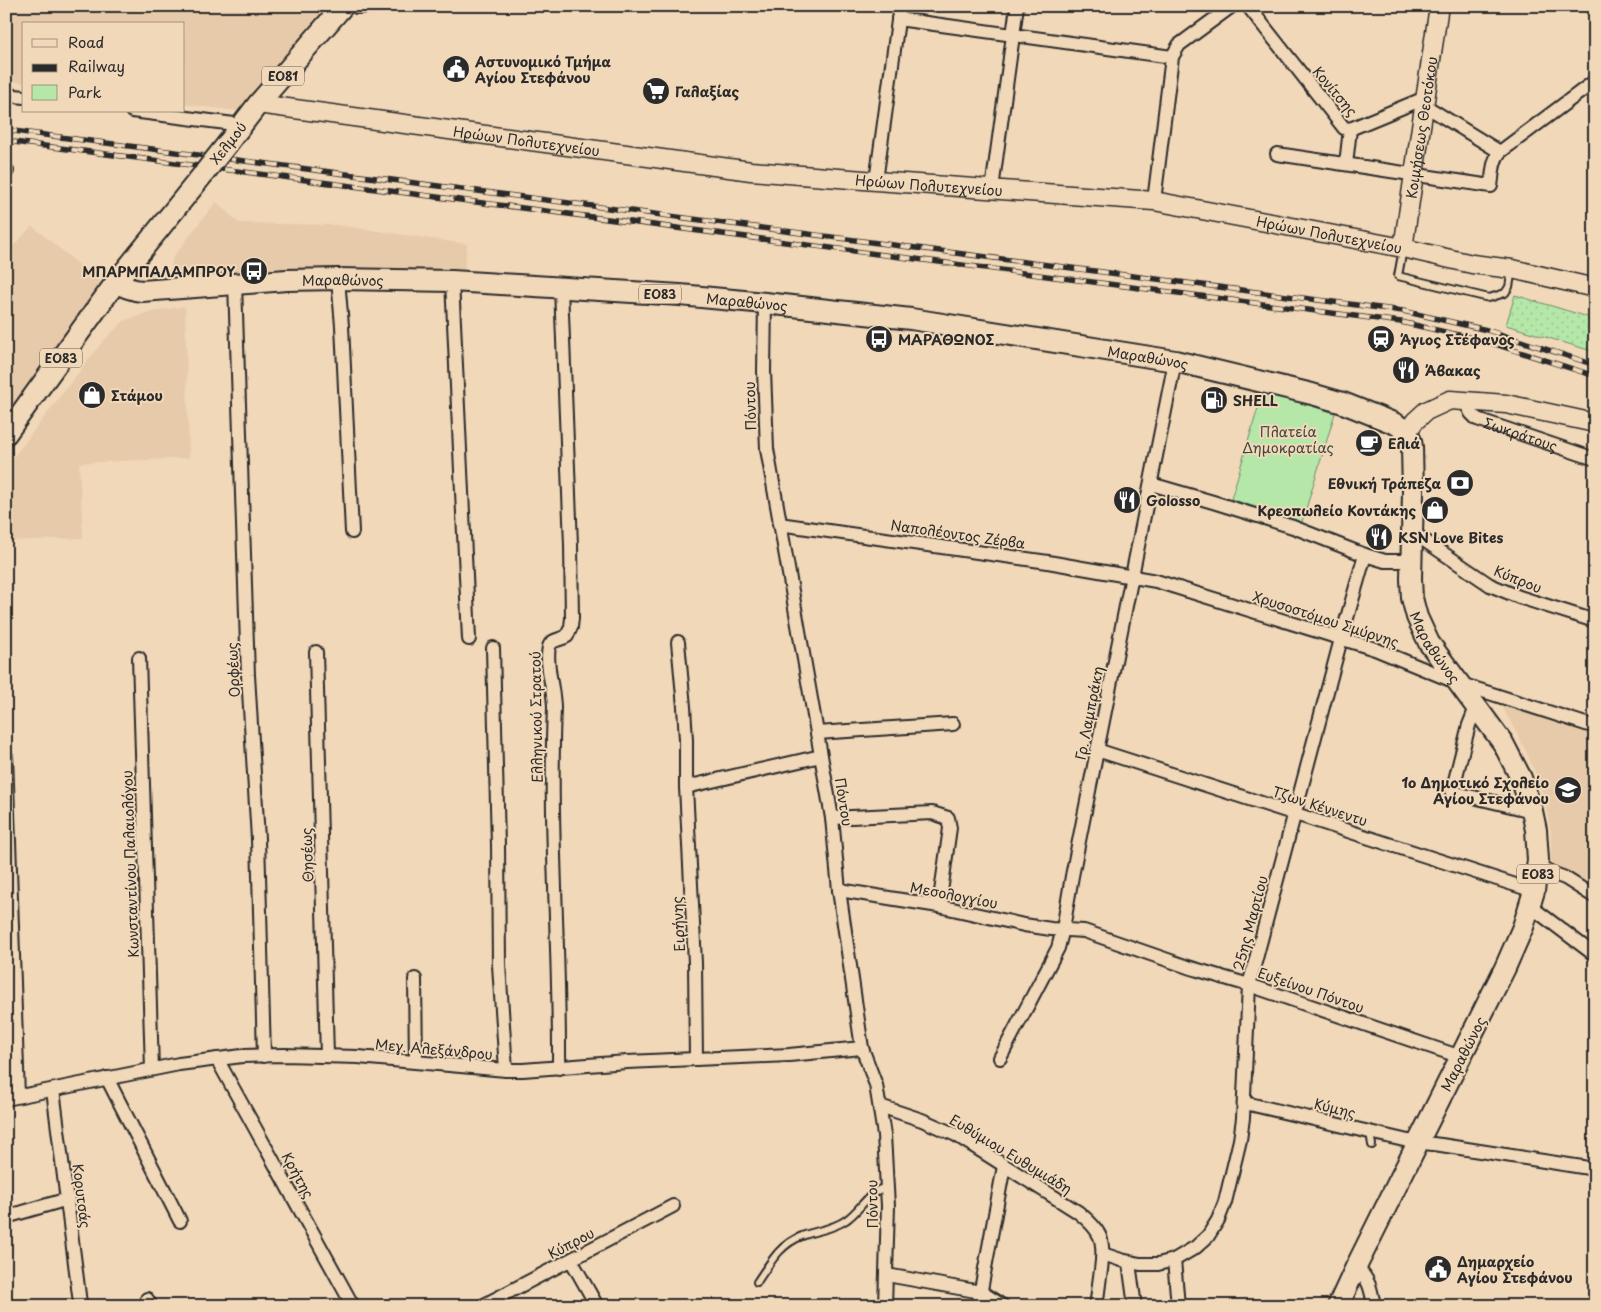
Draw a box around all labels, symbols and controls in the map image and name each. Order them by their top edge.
legend [22,22,185,112]
text: Road [68,30,104,53]
place label: Αστυνομικό Τμήμα Αγίου Στεφάνου [474,51,611,88]
text: Railway [68,54,125,77]
public building icon: Αστυνομικό Τμήμα Αγίου Στεφάνου [441,54,471,84]
street label: Κοιμήσεως Θεοτόκου [1400,55,1442,200]
street label: Κονίτσης [1308,61,1362,121]
road number: ΕΟ81 [262,66,304,85]
supermarket icon: Γαλαξίας [641,76,671,106]
text: Park [68,80,102,103]
place label: Γαλαξίας [675,81,740,102]
street label: Χελμού [205,117,251,169]
street label: Ηρώων Πολυτεχνείου [452,120,601,161]
street label: Ηρώων Πολυτεχνείου [854,169,1003,201]
street label: Ηρώων Πολυτεχνείου [1255,210,1404,258]
bus stop icon: ΜΠΑΡΜΠΑΛΑΜΠΡΟΥ [239,256,269,286]
place label: ΜΠΑΡΜΠΑΛΑΜΠΡΟΥ [82,261,235,282]
street label: Μαραθώνος [302,268,384,290]
road number: ΕΟ83 [639,284,681,304]
street label: Μαραθώνος [705,287,789,316]
bus stop icon: ΜΑΡΑΘΩΝΟΣ [864,324,894,354]
station icon: Άγιος Στέφανος [1366,324,1396,354]
place label: ΜΑΡΑΘΩΝΟΣ [898,329,995,350]
place label: Άγιος Στέφανος [1400,329,1515,350]
street label: Μαραθώνος [1106,340,1191,374]
road number: ΕΟ83 [40,348,82,368]
restaurant icon: Άβακας [1391,355,1421,385]
place label: Άβακας [1425,360,1481,381]
shop icon: Στάμου [77,380,107,410]
street label: Πόντου [739,381,761,431]
place label: Στάμου [111,385,163,406]
fuel station icon: SHELL [1199,385,1229,415]
place label: SHELL [1233,390,1278,411]
street label: Σωκράτους [1481,412,1560,456]
park label: Πλατεία Δημοκρατίας [1242,421,1334,458]
cafe icon: Ελιά [1354,428,1384,458]
place label: Ελιά [1388,433,1421,454]
bank icon: Εθνική Τράπεζα [1445,468,1475,498]
place label: Εθνική Τράπεζα [1328,473,1441,494]
restaurant icon: Golosso [1112,485,1142,515]
place label: Golosso [1146,490,1200,511]
shop icon: Κρεοπωλείο Κοντάκης [1420,495,1450,525]
place label: Κρεοπωλείο Κοντάκης [1257,500,1416,521]
street label: Ναπολέοντος Ζέρβα [889,514,1027,554]
restaurant icon: KSN Love Bites [1364,522,1394,552]
place label: KSN Love Bites [1398,527,1503,548]
street label: Κύπρου [1491,560,1545,598]
street label: Χρυσοστόμου Σμύρνης [1250,585,1402,653]
street label: Μαραθώνος [1405,608,1466,687]
street label: Ορφέως [221,642,245,698]
street label: Ελληνικού Στρατού [524,651,548,783]
street label: Γρ. Λαμπράκη [1070,664,1108,762]
street label: Κωνσταντίνου Παλαιολόγου [116,770,144,958]
place label: 1ο Δημοτικό Σχολείο Αγίου Στεφάνου [1401,772,1549,809]
school or university icon: 1ο Δημοτικό Σχολείο Αγίου Στεφάνου [1553,775,1583,805]
street label: Πόντου [830,776,858,828]
street label: Τζων Κέννεντυ [1270,781,1370,831]
street label: Θησέως [296,827,318,883]
road number: ΕΟ83 [1517,864,1559,884]
street label: 25ης Μαρτίου [1227,873,1273,973]
street label: Μεσολογγίου [908,876,1000,914]
street label: Ειρήνης [666,896,690,952]
street label: Ευξείνου Πόντου [1255,962,1367,1018]
street label: Μαραθώνος [1435,1013,1491,1095]
street label: Μεγ. Αλεξάνδρου [374,1033,494,1065]
street label: Κύμης [1312,1093,1358,1123]
street label: Ευθύμιου Ευθυμιάδη [946,1109,1076,1199]
street label: Κρήτης [277,1148,319,1202]
street label: Κορυτσάς [68,1163,96,1229]
street label: Πόντου [861,1179,883,1229]
street label: Κύπρου [544,1222,598,1264]
place label: Δημαρχείο Αγίου Στεφάνου [1457,1251,1573,1288]
public building icon: Δημαρχείο Αγίου Στεφάνου [1423,1254,1453,1284]

